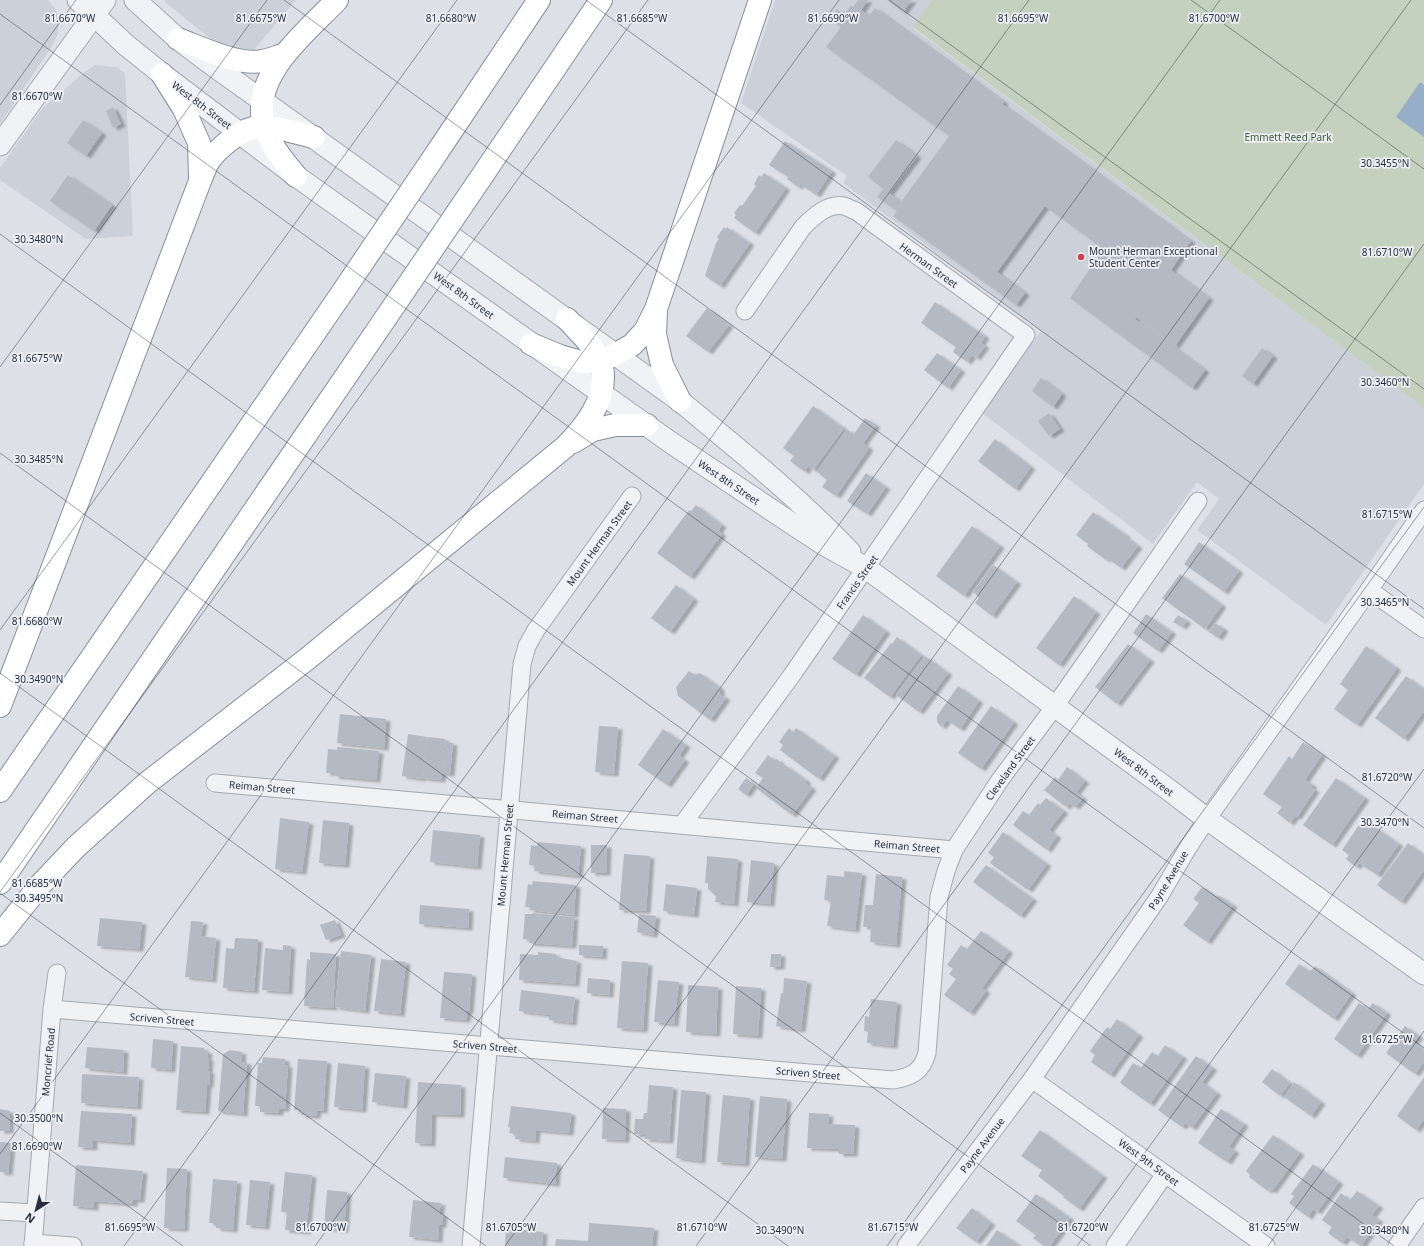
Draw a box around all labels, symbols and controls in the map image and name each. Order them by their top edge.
text: 81.6670°W [45,11,96,25]
text: 81.6675°W [236,11,287,25]
text: 81.6680°W [426,11,477,25]
text: 81.6685°W [617,11,668,25]
text: 81.6690°W [808,11,859,25]
text: 81.6695°W [998,11,1049,25]
text: 81.6700°W [1189,11,1240,25]
street label: West 8th Street [169,78,235,132]
text: 81.6670°W [12,89,63,103]
park label: Emmett Reed Park [1244,130,1332,144]
text: 30.3455°N [1361,156,1409,170]
text: 30.3480°N [15,232,63,246]
street label: Herman Street [897,239,961,291]
place label: Mount Herman Exceptional Student Center [1089,244,1217,270]
text: 81.6710°W [1362,245,1413,259]
marker: Mount Herman Exceptional Student Center [1076,252,1086,262]
street label: West 8th Street [431,268,497,322]
text: 81.6675°W [12,351,63,365]
text: 30.3460°N [1361,375,1409,389]
text: 30.3485°N [15,452,63,466]
street label: West 8th Street [695,456,763,508]
street label: Mount Herman Street [563,497,635,589]
text: 81.6715°W [1362,507,1413,521]
street label: Francis Street [833,552,881,612]
text: 30.3465°N [1361,595,1409,609]
text: 81.6680°W [12,614,63,628]
text: 30.3490°N [15,672,63,686]
street label: Cleveland Street [982,733,1038,803]
street label: West 8th Street [1111,745,1177,799]
text: 81.6720°W [1362,770,1413,784]
street label: Reiman Street [228,777,296,797]
street label: Mount Herman Street [494,803,516,907]
street label: Reiman Street [551,806,619,826]
text: 30.3470°N [1361,815,1409,829]
street label: Reiman Street [873,836,941,856]
street label: Payne Avenue [1145,848,1191,912]
text: 81.6685°W [12,876,63,890]
text: 30.3495°N [15,891,63,905]
street label: Scriven Street [129,1009,195,1029]
street label: Moncrief Road [38,1027,58,1097]
text: 81.6725°W [1362,1032,1413,1046]
street label: Scriven Street [452,1036,518,1056]
street label: Scriven Street [775,1063,841,1083]
text: 30.3500°N [15,1111,63,1125]
street label: Payne Avenue [956,1114,1008,1176]
street label: West 9th Street [1116,1135,1182,1189]
text: 81.6690°W [12,1139,63,1153]
north arrow [16,1190,56,1230]
text: N [22,1210,38,1227]
text: 81.6695°W [105,1220,156,1234]
text: 81.6700°W [296,1220,347,1234]
text: 81.6705°W [486,1220,537,1234]
text: 81.6710°W [677,1220,728,1234]
text: 81.6715°W [868,1220,919,1234]
text: 81.6720°W [1058,1220,1109,1234]
text: 81.6725°W [1249,1220,1300,1234]
text: 30.3490°N [756,1223,804,1237]
text: 30.3480°N [1361,1223,1409,1237]

